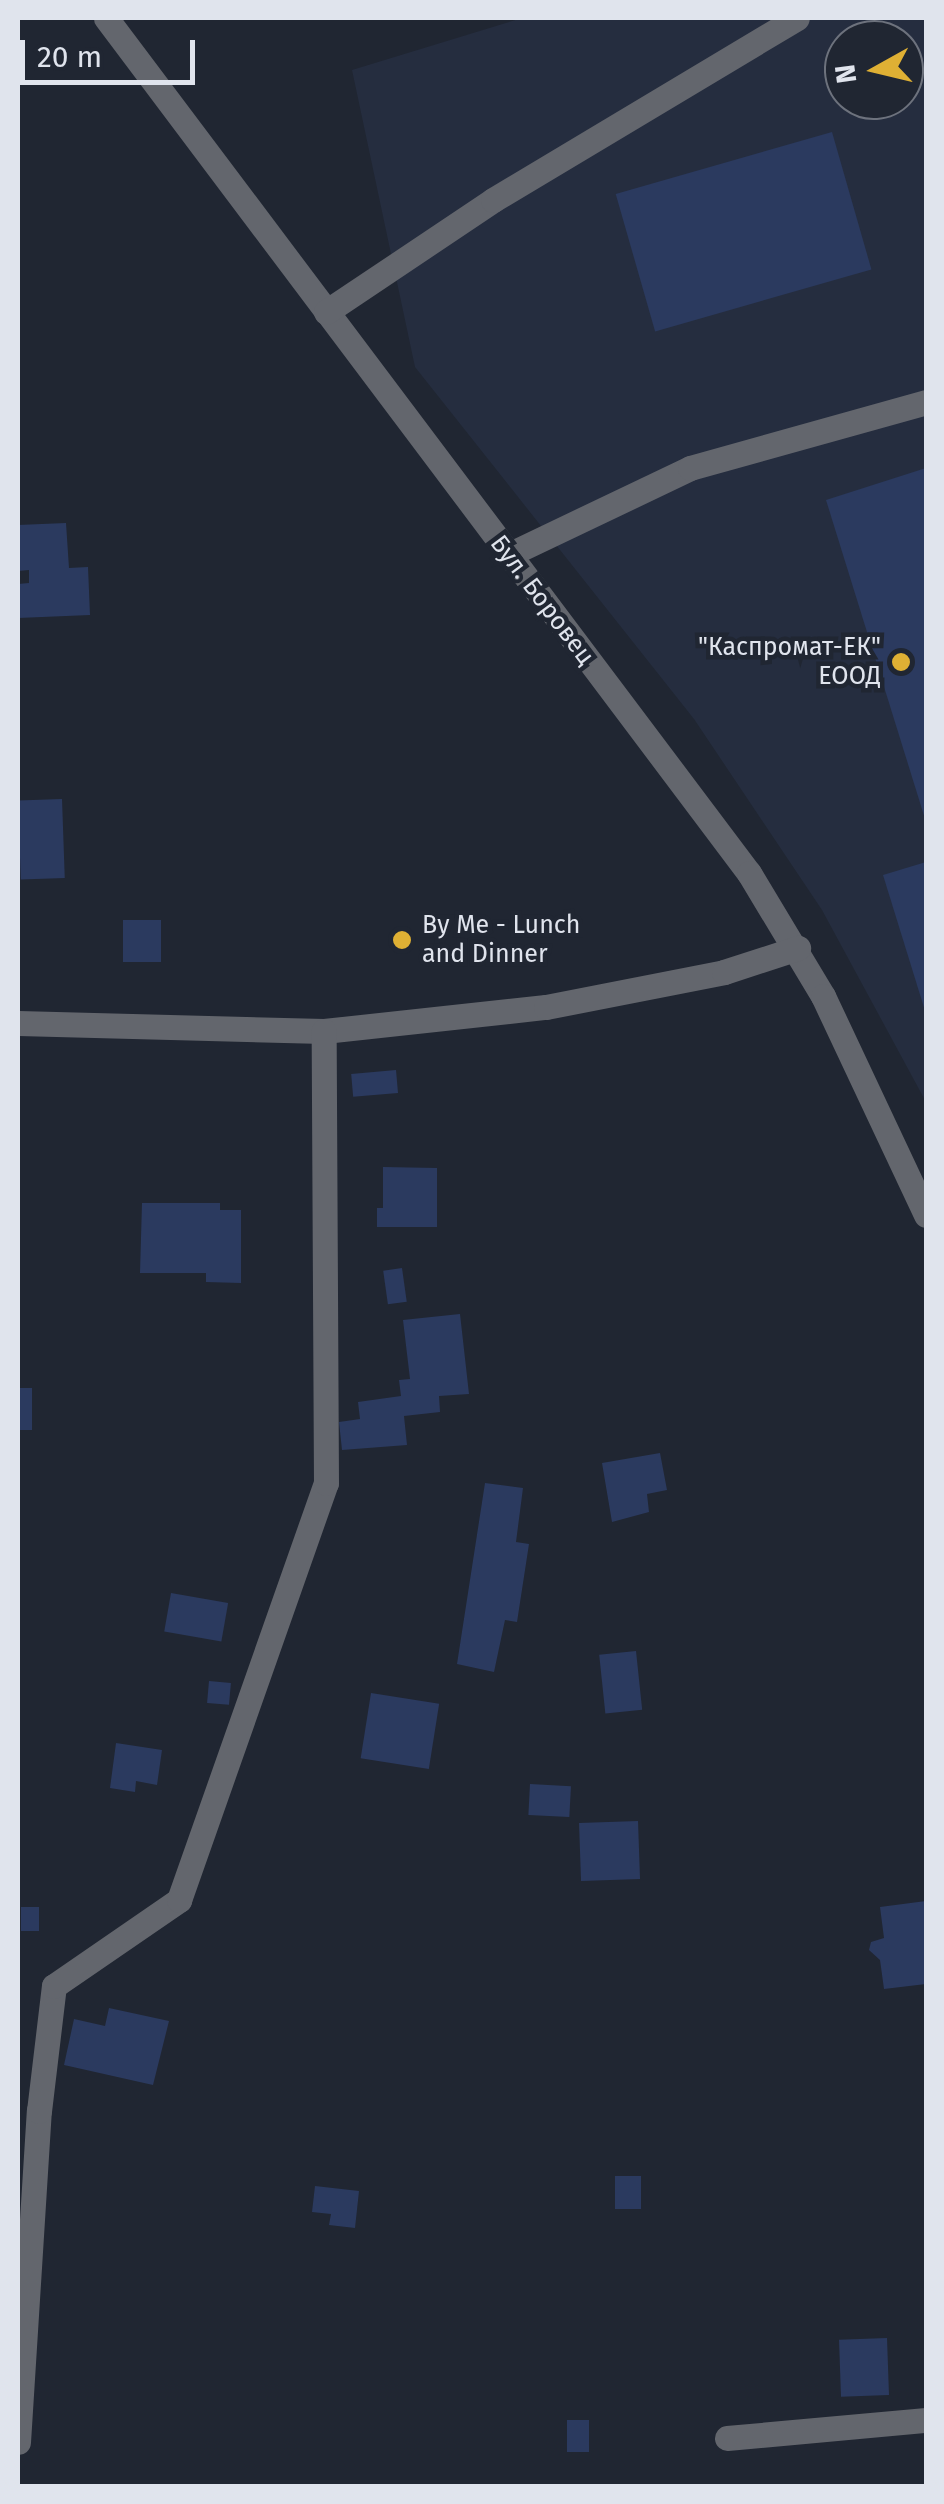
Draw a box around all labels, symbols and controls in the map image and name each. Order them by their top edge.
scale bar [25,20,200,82]
north arrow [824,20,924,120]
text: 20 m [37,39,102,75]
text: N [828,62,863,85]
street label: Бул. Боровец [484,529,600,671]
place label: "Каспромат-ЕК" ЕООД [698,633,881,692]
marker: "Каспромат-ЕК" ЕООД [890,651,912,673]
place label: By Me - Lunch and Dinner [422,911,580,970]
marker: By Me - Lunch and Dinner [391,929,413,951]

